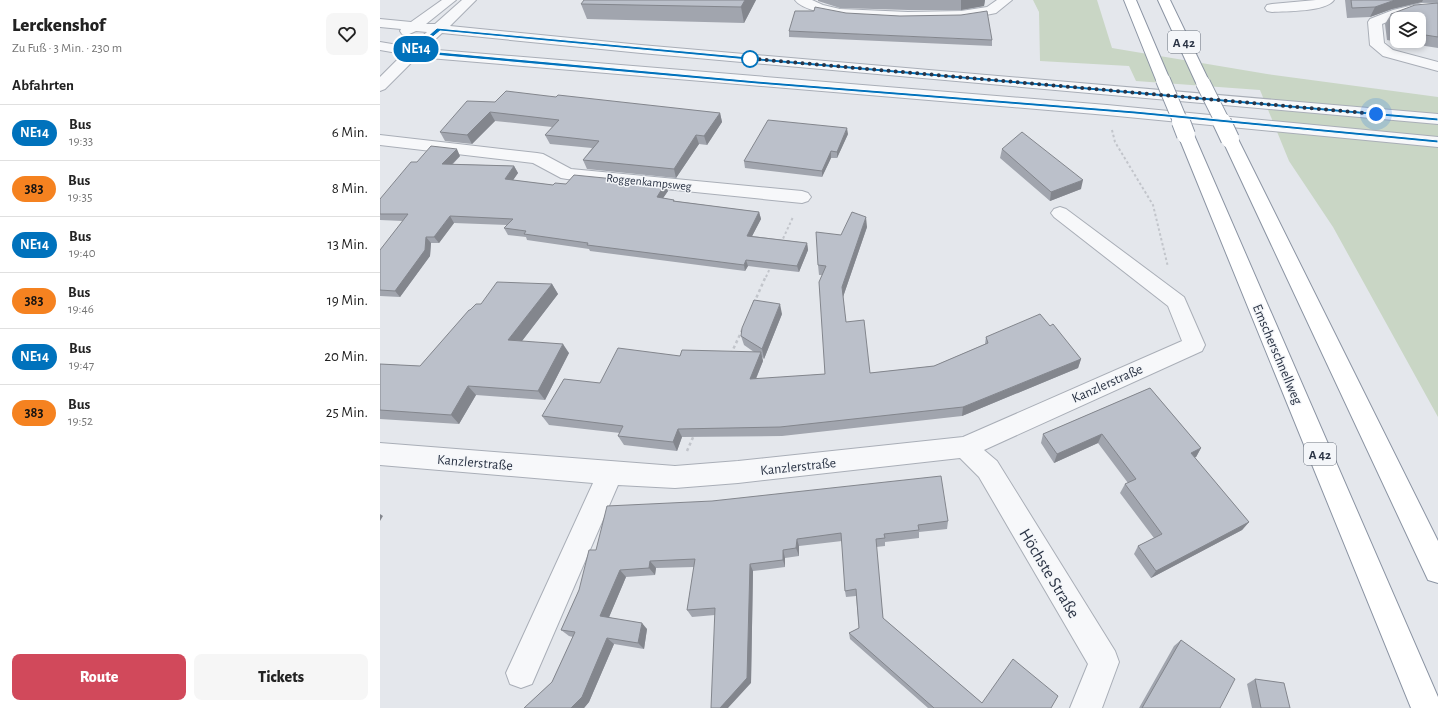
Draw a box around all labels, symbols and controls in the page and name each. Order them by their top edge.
map controls [1390,12,1426,48]
button: layers [1390,12,1426,48]
button: heart [326,13,368,55]
text: Lerckenshof [12,16,105,35]
road number: A 42 [1168,31,1200,53]
line badge: NE14 [388,36,444,62]
text: Zu Fuß · 3 Min. · 230 m [12,42,122,55]
text: NE14 [402,42,430,56]
unlabelled marker [741,50,759,68]
text: Abfahrten [12,78,74,93]
your location [1366,104,1386,124]
text: Bus [69,117,91,132]
text: 6 Min. [332,125,368,140]
text: NE14 [20,126,49,140]
text: 19:33 [69,135,93,148]
street label: Roggenkampsweg [606,172,692,192]
text: Bus [68,173,90,188]
text: 8 Min. [332,181,368,196]
text: 383 [25,182,43,196]
text: 19:35 [68,191,92,204]
text: Bus [69,229,91,244]
text: 13 Min. [328,237,368,252]
text: NE14 [20,238,49,252]
text: 19:40 [69,247,96,260]
text: Bus [68,285,90,300]
text: 19 Min. [327,293,368,308]
text: 383 [25,294,43,308]
street label: Emscherschnellweg [1250,302,1305,407]
text: 19:46 [68,303,94,316]
text: Bus [69,341,91,356]
text: 20 Min. [324,349,368,364]
text: NE14 [20,350,49,364]
text: 19:47 [69,359,94,372]
street label: Kanzlerstraße [1070,362,1145,406]
text: Bus [68,397,90,412]
text: 25 Min. [326,405,368,420]
text: 383 [25,406,43,420]
text: 19:52 [68,415,93,428]
road number: A 42 [1304,443,1336,465]
street label: Kanzlerstraße [436,453,513,473]
street label: Kanzlerstraße [760,456,837,478]
street label: Höchste Straße [1016,526,1083,621]
button: Route [12,654,186,700]
button: Tickets [194,654,368,700]

